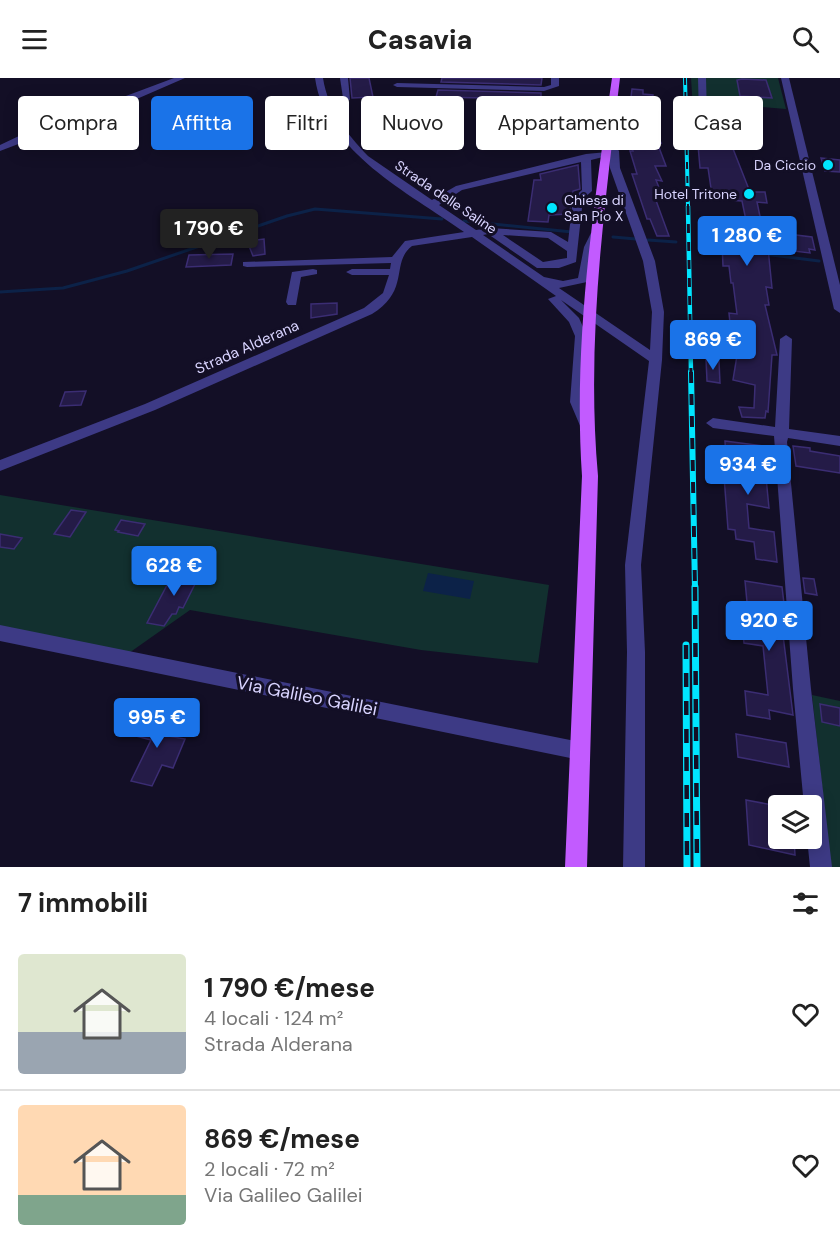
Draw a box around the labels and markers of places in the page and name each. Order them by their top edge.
place label: Da Ciccio [754,156,816,174]
marker: Da Ciccio [821,158,835,172]
place label: Hotel Tritone [654,185,737,203]
marker: Hotel Tritone [742,187,756,201]
place label: Chiesa di San Pio X [564,191,624,225]
marker: Chiesa di San Pio X [545,201,559,215]
pin: 1 790 € [154,209,264,260]
pin: 1 280 € [692,216,802,267]
pin: 869 € [671,320,755,371]
pin: 934 € [706,445,790,496]
pin: 628 € [132,546,216,597]
pin: 920 € [727,601,811,652]
pin: 995 € [115,698,199,749]

